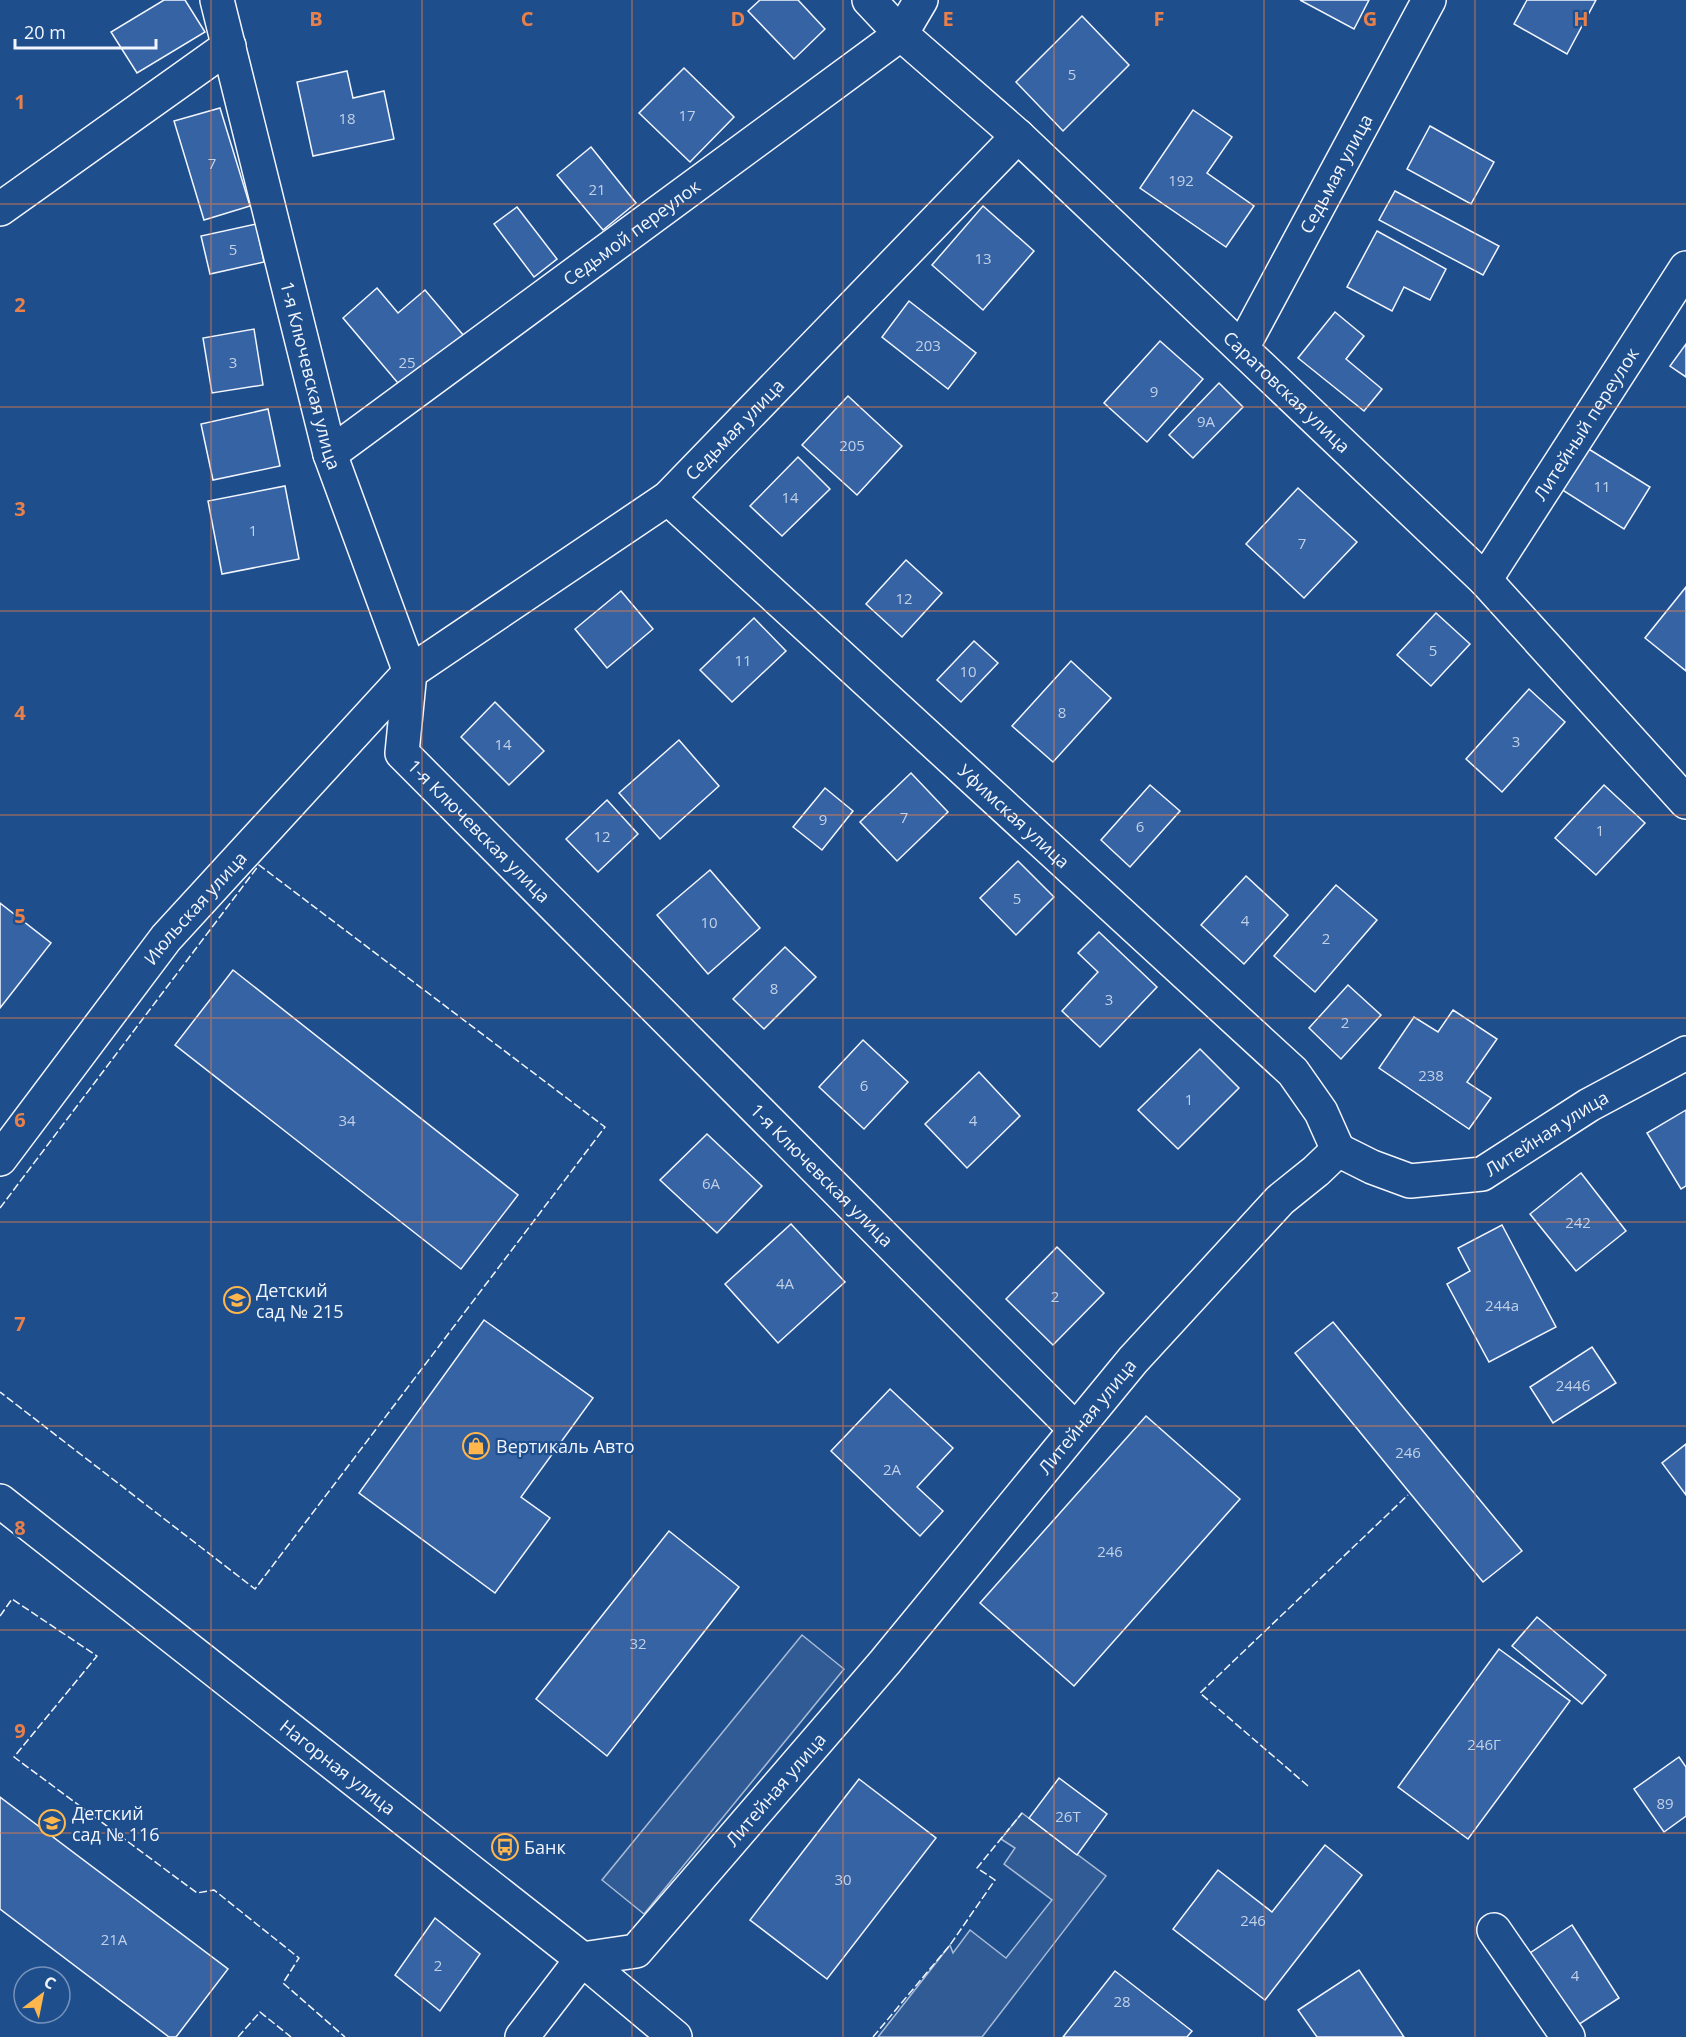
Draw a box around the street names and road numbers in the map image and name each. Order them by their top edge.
street label: Седьмая улица [1294,110,1378,238]
street label: Седьмой переулок [558,174,705,291]
street label: 1-я Ключевская улица [276,279,347,473]
street label: Саратовская улица [1218,326,1356,458]
street label: Литейный переулок [1528,342,1644,505]
street label: Седьмая улица [680,373,789,485]
street label: 1-я Ключевская улица [403,754,556,908]
street label: Уфимская улица [953,759,1075,873]
street label: Июльская улица [138,846,252,970]
street label: Литейная улица [1480,1085,1612,1181]
street label: 1-я Ключевская улица [746,1098,899,1252]
street label: Литейная улица [1032,1354,1141,1479]
street label: Нагорная улица [275,1714,401,1820]
street label: Литейная улица [720,1728,831,1851]

